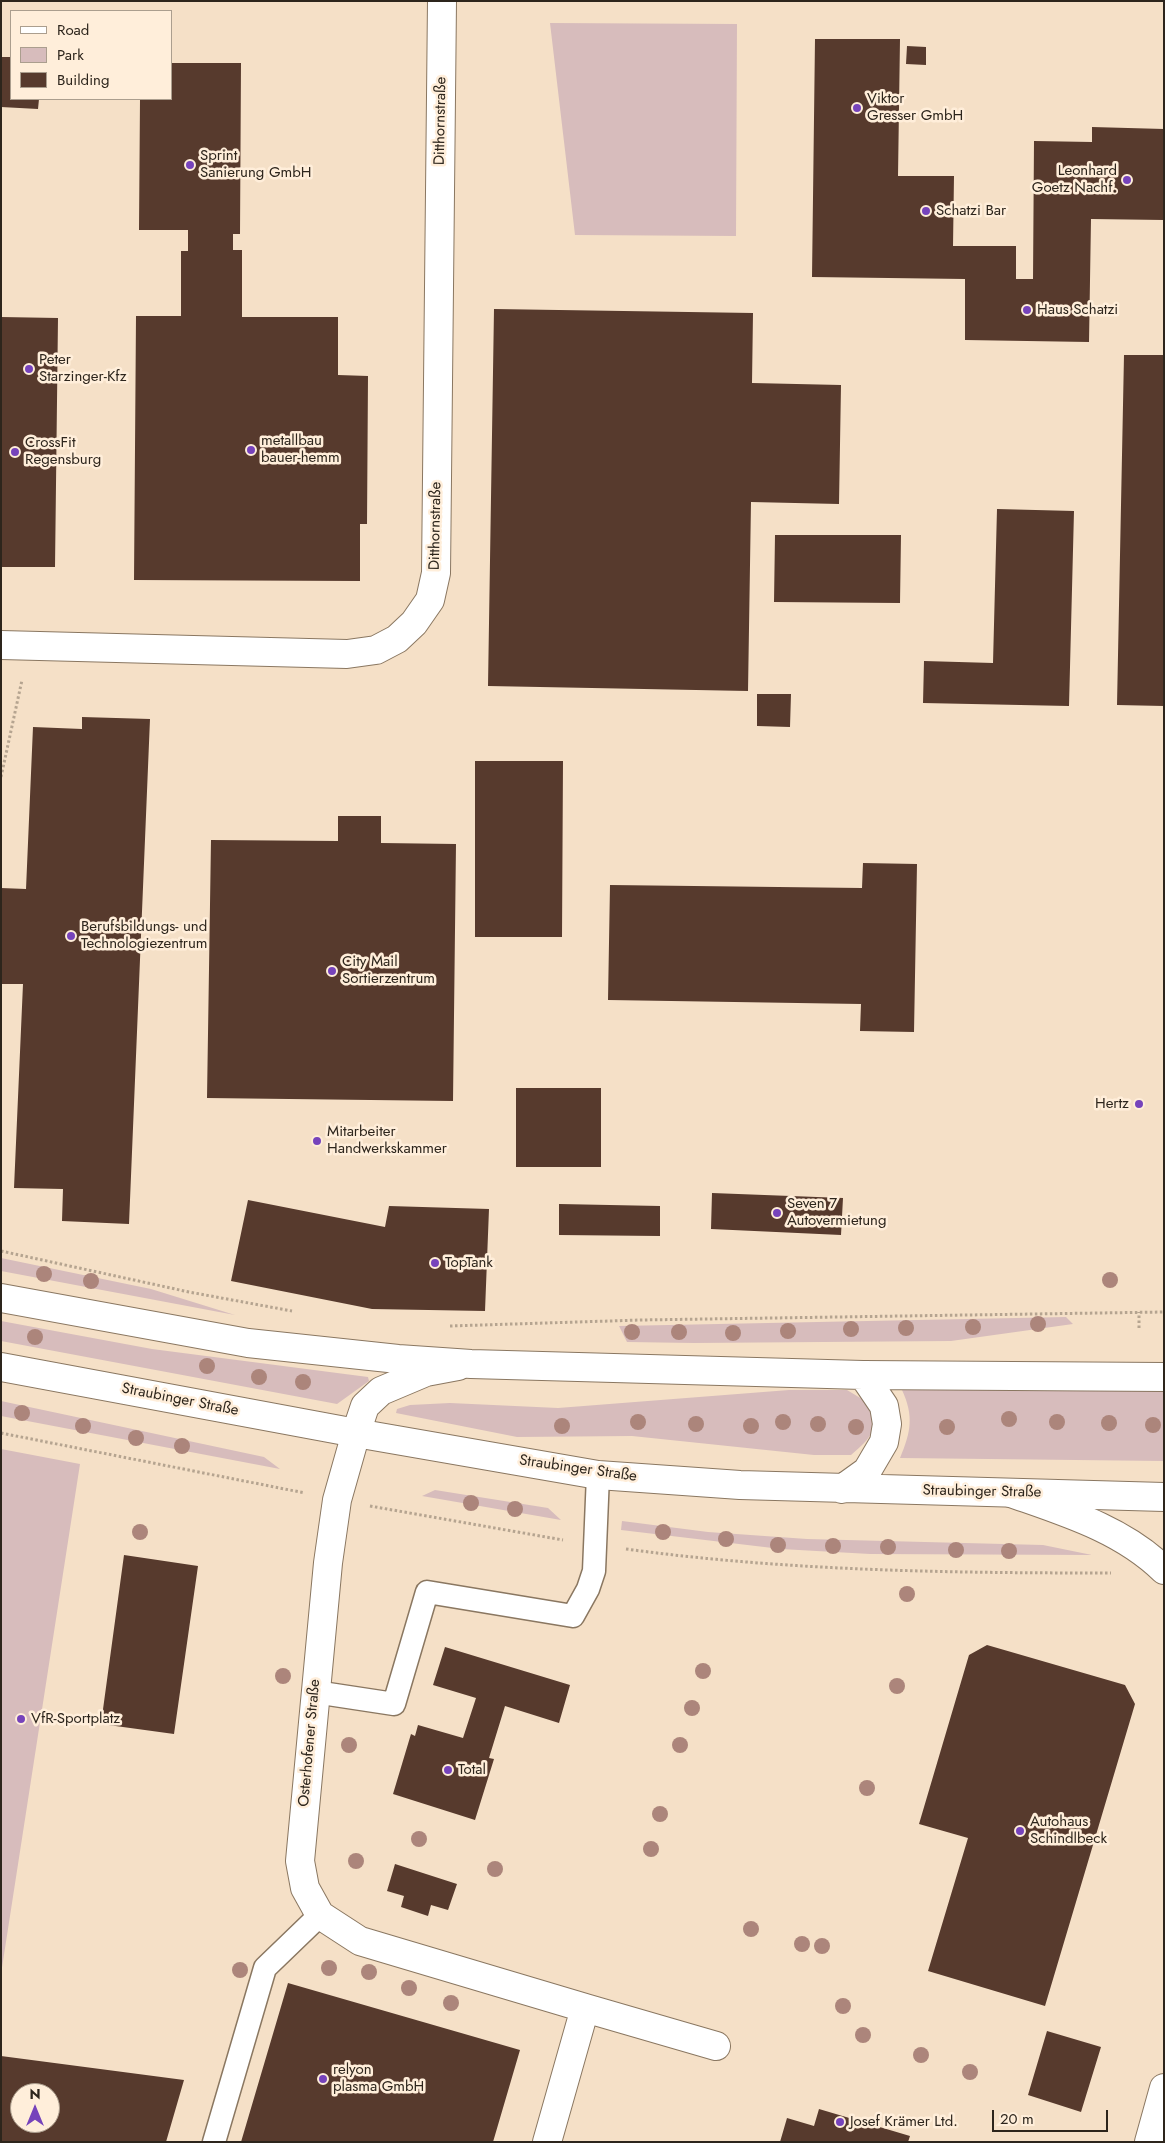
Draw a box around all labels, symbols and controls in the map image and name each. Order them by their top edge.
legend [10,10,172,100]
text: Road [57,19,89,41]
text: Park [57,44,84,66]
text: Building [57,69,109,91]
street label: Ditthornstraße [431,77,451,165]
place label: Viktor Gresser GmbH [867,90,963,125]
marker: Viktor Gresser GmbH [851,102,863,114]
place label: Sprint Sanierung GmbH [200,147,311,182]
marker: Sprint Sanierung GmbH [184,159,196,171]
place label: Leonhard Goetz Nachf. [1032,162,1117,197]
marker: Leonhard Goetz Nachf. [1121,174,1133,186]
place label: Schatzi Bar [936,202,1006,220]
marker: Schatzi Bar [920,205,932,217]
place label: Haus Schatzi [1037,301,1118,319]
marker: Haus Schatzi [1021,304,1033,316]
place label: Peter Starzinger-Kfz [39,351,127,386]
marker: Peter Starzinger-Kfz [23,363,35,375]
place label: metallbau bauer-hemm [261,432,340,467]
place label: CrossFit Regensburg [25,434,101,469]
marker: metallbau bauer-hemm [245,444,257,456]
marker: CrossFit Regensburg [9,446,21,458]
street label: Ditthornstraße [426,482,446,570]
place label: Berufsbildungs- und Technologiezentrum [81,918,207,953]
marker: Berufsbildungs- und Technologiezentrum [65,930,77,942]
place label: City Mail Sortierzentrum [342,953,435,988]
marker: City Mail Sortierzentrum [326,965,338,977]
place label: Hertz [1095,1095,1129,1113]
marker: Hertz [1133,1098,1145,1110]
place label: Mitarbeiter Handwerkskammer [327,1123,447,1158]
marker: Mitarbeiter Handwerkskammer [311,1135,323,1147]
place label: Seven 7 Autovermietung [787,1195,887,1230]
marker: Seven 7 Autovermietung [771,1207,783,1219]
place label: TopTank [445,1254,493,1272]
marker: TopTank [429,1257,441,1269]
street label: Straubinger Straße [120,1380,240,1420]
street label: Straubinger Straße [518,1452,638,1486]
street label: Straubinger Straße [923,1482,1041,1502]
street label: Osterhofener Straße [295,1678,325,1808]
place label: VfR-Sportplatz [31,1710,120,1728]
marker: VfR-Sportplatz [15,1713,27,1725]
place label: Total [458,1761,486,1779]
marker: Total [442,1764,454,1776]
place label: Autohaus Schindlbeck [1030,1813,1107,1848]
marker: Autohaus Schindlbeck [1014,1825,1026,1837]
place label: relyon plasma GmbH [333,2061,424,2096]
marker: relyon plasma GmbH [317,2073,329,2085]
north arrow [10,2083,60,2133]
text: N [29,2084,41,2104]
scale bar [995,2100,1111,2132]
text: 20 m [1000,2108,1034,2130]
place label: Josef Krämer Ltd. [850,2113,958,2131]
marker: Josef Krämer Ltd. [834,2116,846,2128]

